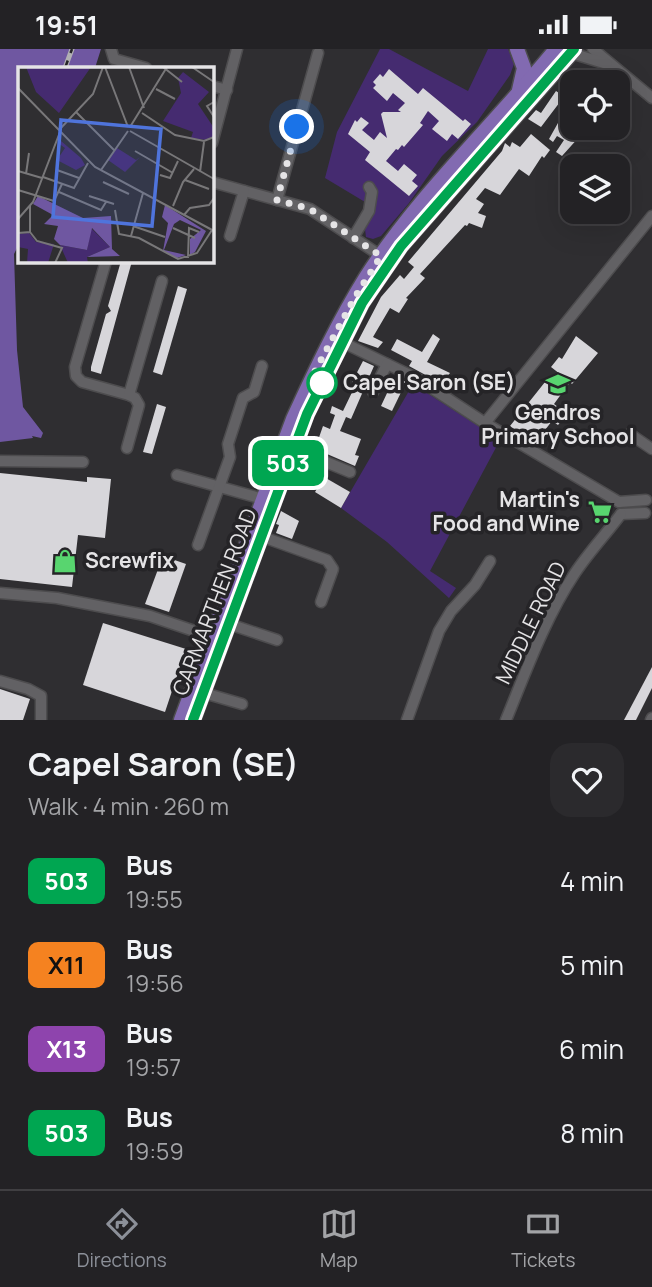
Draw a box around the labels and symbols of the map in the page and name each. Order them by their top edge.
inset map [18,67,214,263]
your location [279,109,314,144]
marker: Capel Saron (SE) [307,368,337,398]
place label: Capel Saron (SE) [343,368,516,396]
school or university icon: Gendros Primary School [544,370,572,398]
place label: Gendros Primary School [481,398,635,450]
line badge: 503 [248,440,328,486]
place label: Martin's Food and Wine [432,485,580,537]
supermarket icon: Martin's Food and Wine [586,498,614,526]
street label: CARMARTHEN ROAD [165,504,263,699]
place label: Screwfix [85,546,174,574]
shop icon: Screwfix [51,547,79,575]
street label: MIDDLE ROAD [488,557,572,689]

